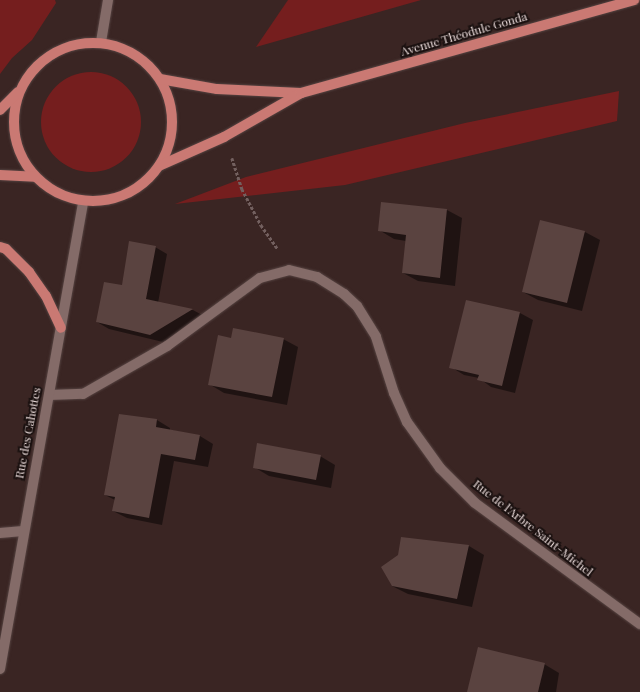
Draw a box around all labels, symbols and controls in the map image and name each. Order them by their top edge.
street label: Avenue Théodule Gonda [399,9,529,59]
street label: Rue des Cahottes [12,386,44,480]
street label: Rue de l'Arbre Saint-Michel [470,477,596,579]

